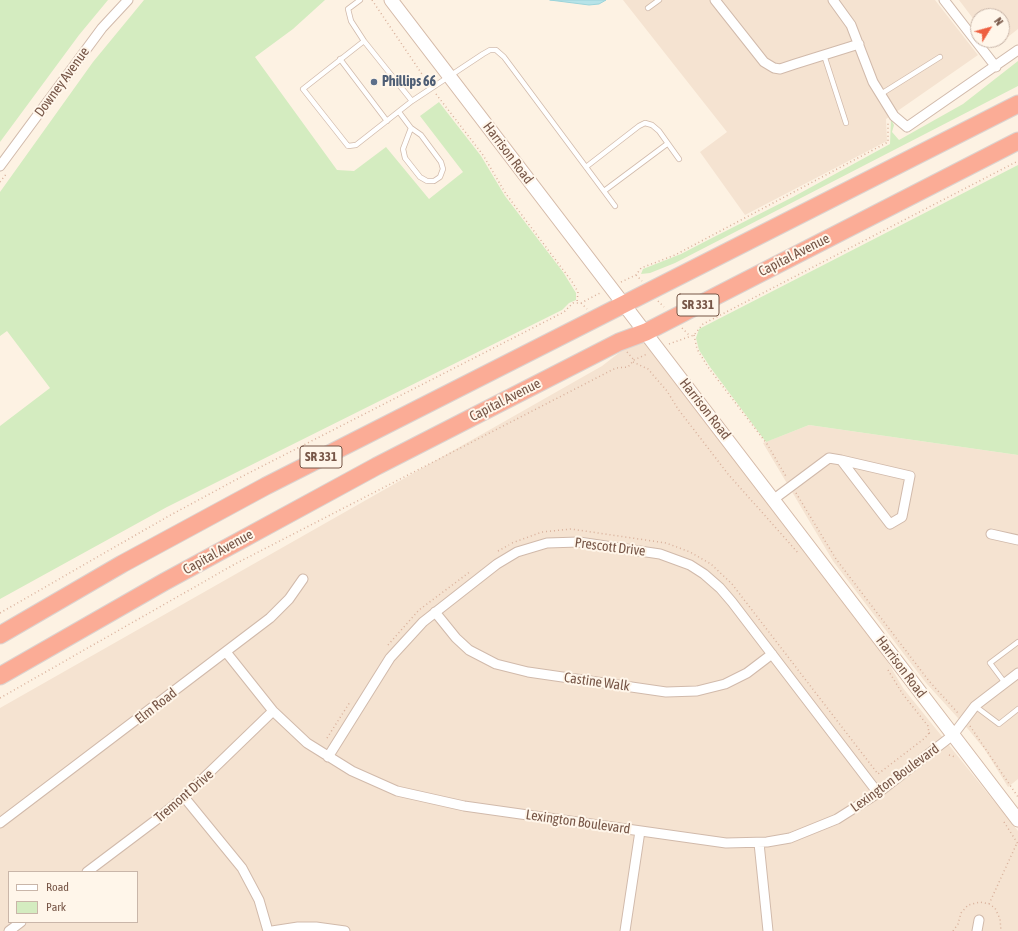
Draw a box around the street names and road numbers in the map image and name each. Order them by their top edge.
street label: Downey Avenue [31,44,93,120]
street label: Harrison Road [479,119,537,187]
street label: Capital Avenue [756,230,832,280]
road number: SR 331 [677,294,719,316]
street label: Capital Avenue [467,375,543,425]
street label: Harrison Road [676,375,734,443]
road number: SR 331 [300,446,342,468]
street label: Capital Avenue [180,526,256,578]
street label: Prescott Drive [574,534,646,560]
street label: Harrison Road [872,633,930,701]
street label: Castine Walk [563,669,631,695]
street label: Elm Road [132,684,180,728]
street label: Lexington Boulevard [848,740,942,816]
street label: Tremont Drive [151,766,217,826]
street label: Lexington Boulevard [525,806,631,838]

